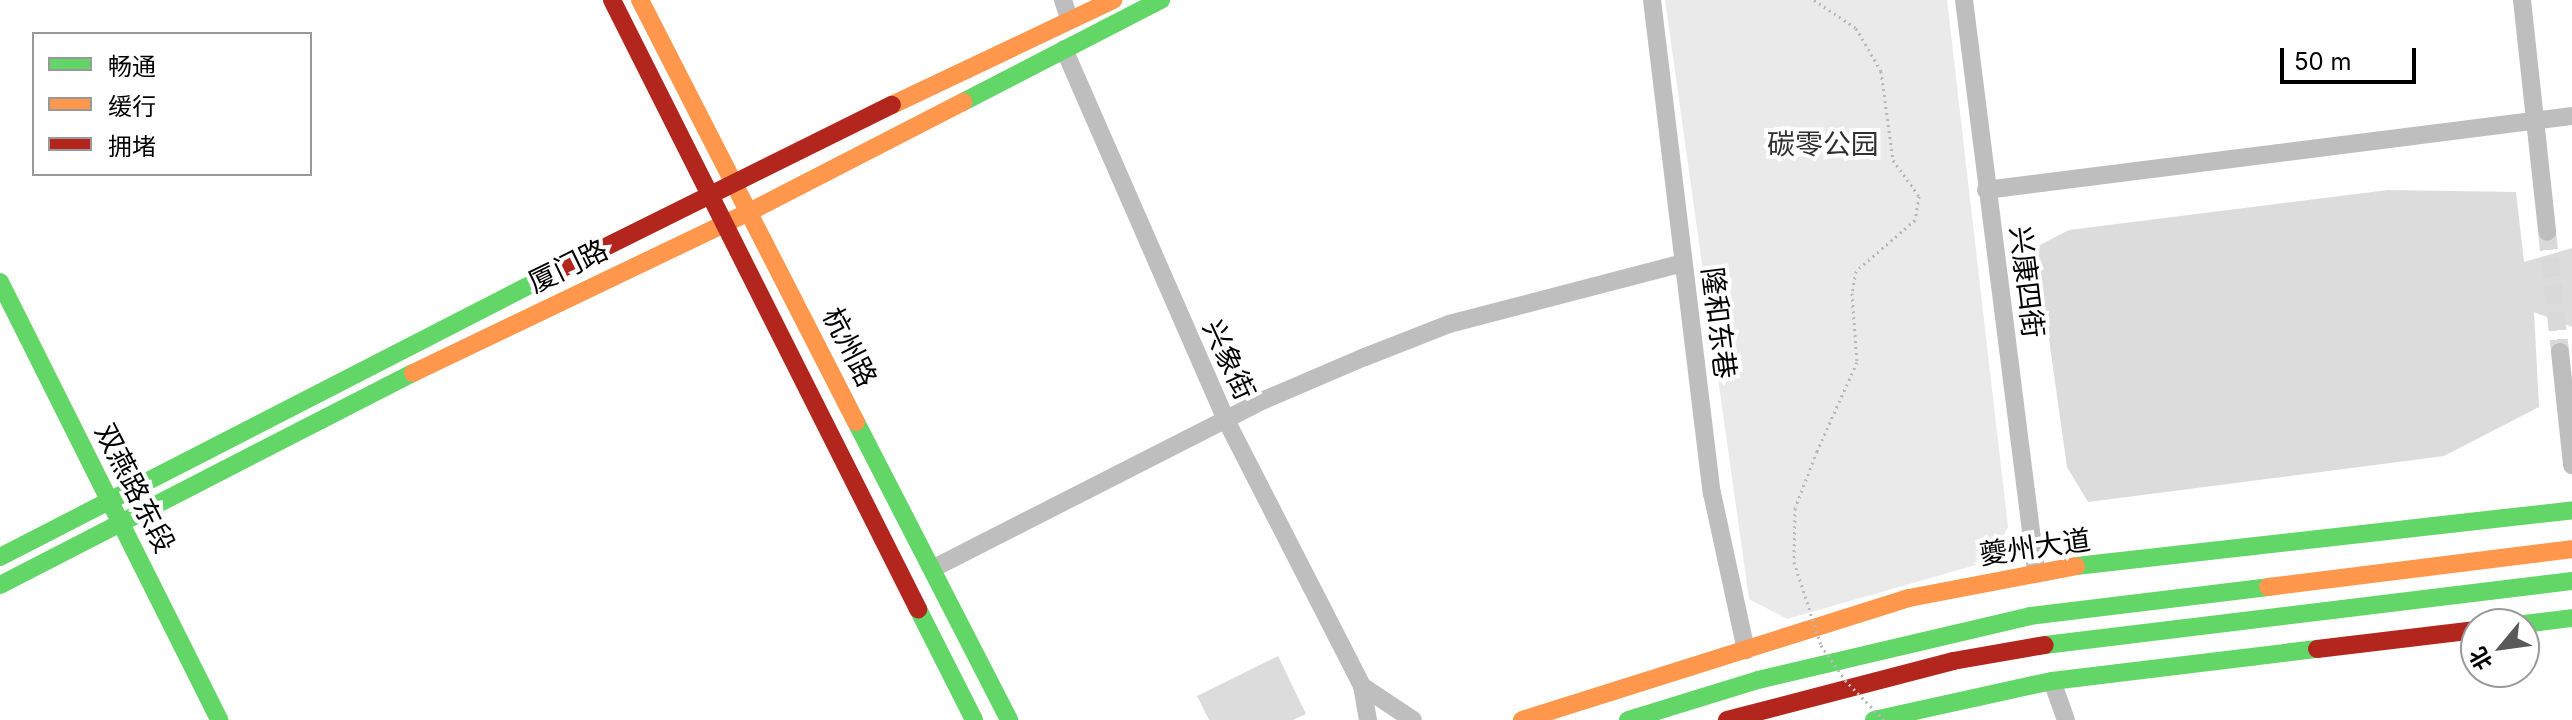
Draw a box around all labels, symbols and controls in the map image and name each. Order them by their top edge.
legend [32,32,312,176]
scale bar [2284,32,2420,82]
text: 50 m [2294,47,2352,76]
text: 畅通 [108,52,156,81]
text: 缓行 [108,92,156,121]
park label: 碳零公园 [1767,127,1879,161]
text: 拥堵 [108,132,156,161]
street label: 兴康四街 [2004,224,2050,340]
street label: 厦门路 [523,232,613,300]
street label: 隆和东巷 [1696,265,1742,381]
street label: 杭州路 [816,302,884,392]
street label: 兴象街 [1196,315,1262,405]
street label: 双燕路东段 [88,418,182,558]
street label: 夔州大道 [1977,523,2093,571]
north arrow [2460,608,2540,688]
text: 北 [2464,643,2497,675]

